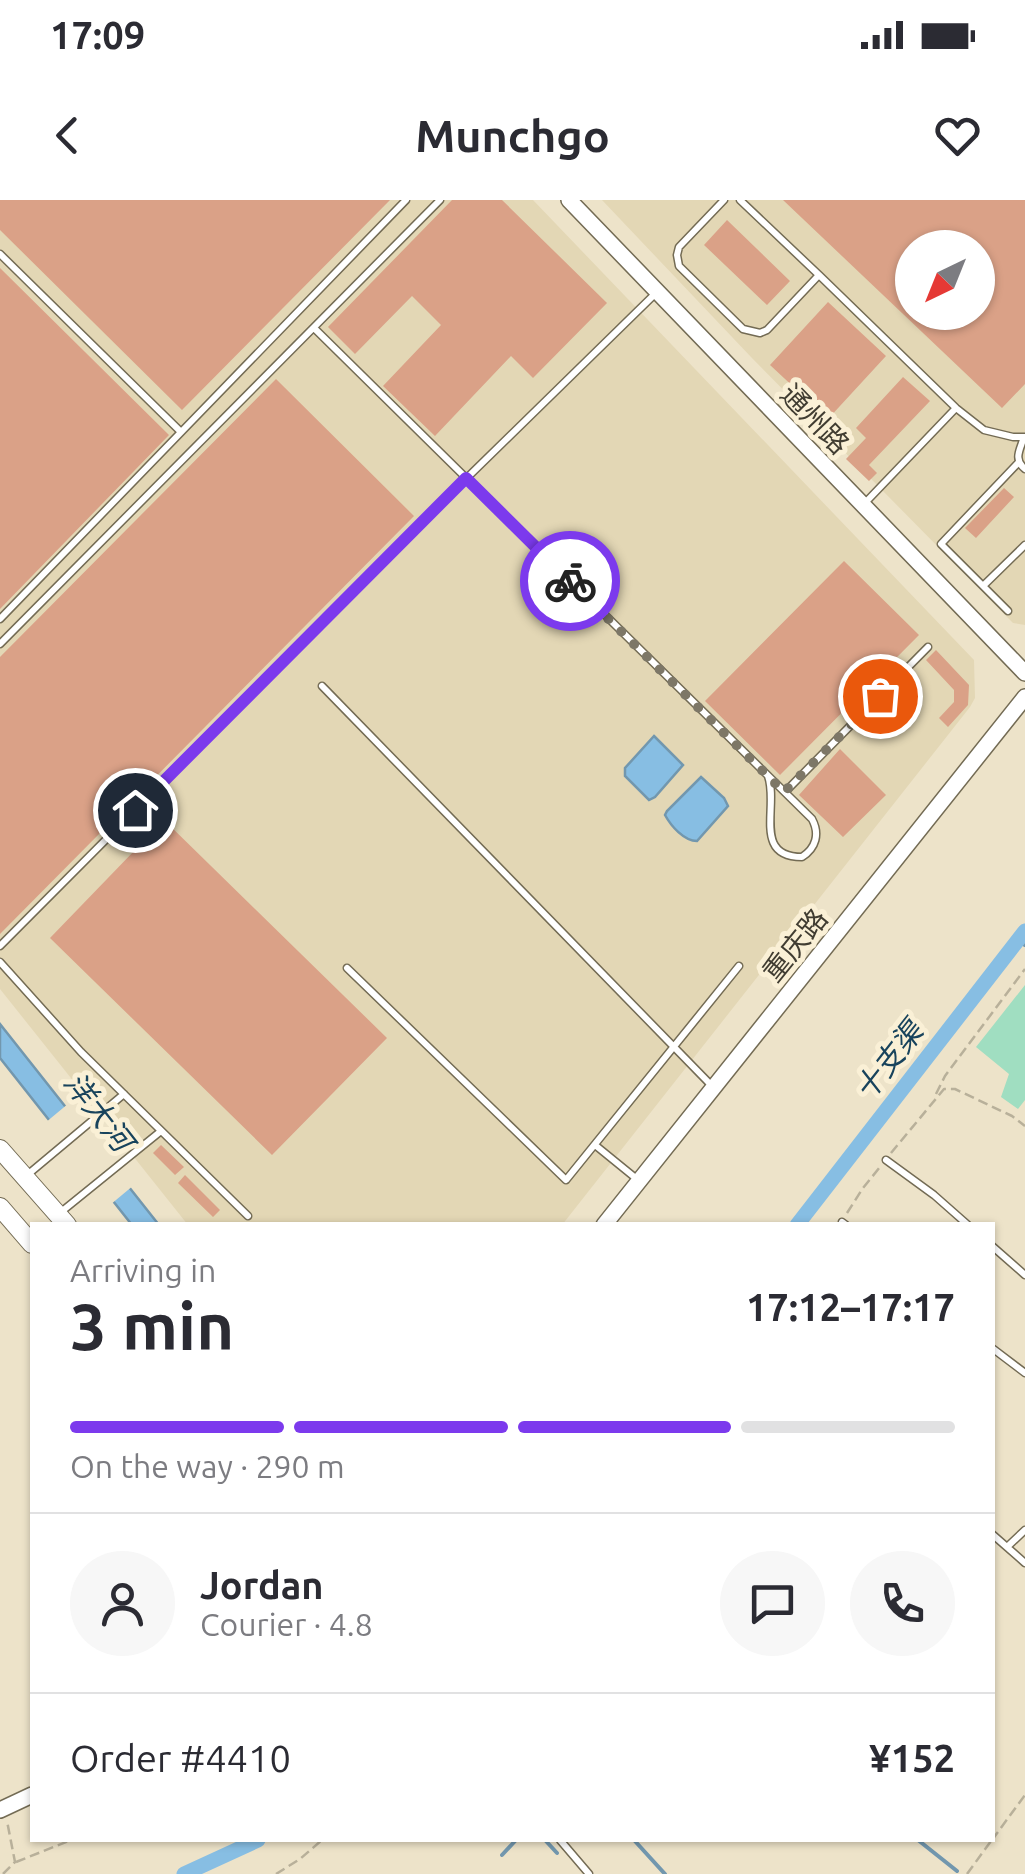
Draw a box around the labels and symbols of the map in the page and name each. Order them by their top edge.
north arrow [895,230,995,330]
street label: 通州路 [775,378,856,460]
courier [520,531,620,631]
pin [838,654,923,739]
pin [93,768,178,853]
street label: 重庆路 [756,902,833,987]
water label: 十支渠 [847,1011,932,1106]
water label: 洋大河 [58,1065,143,1161]

